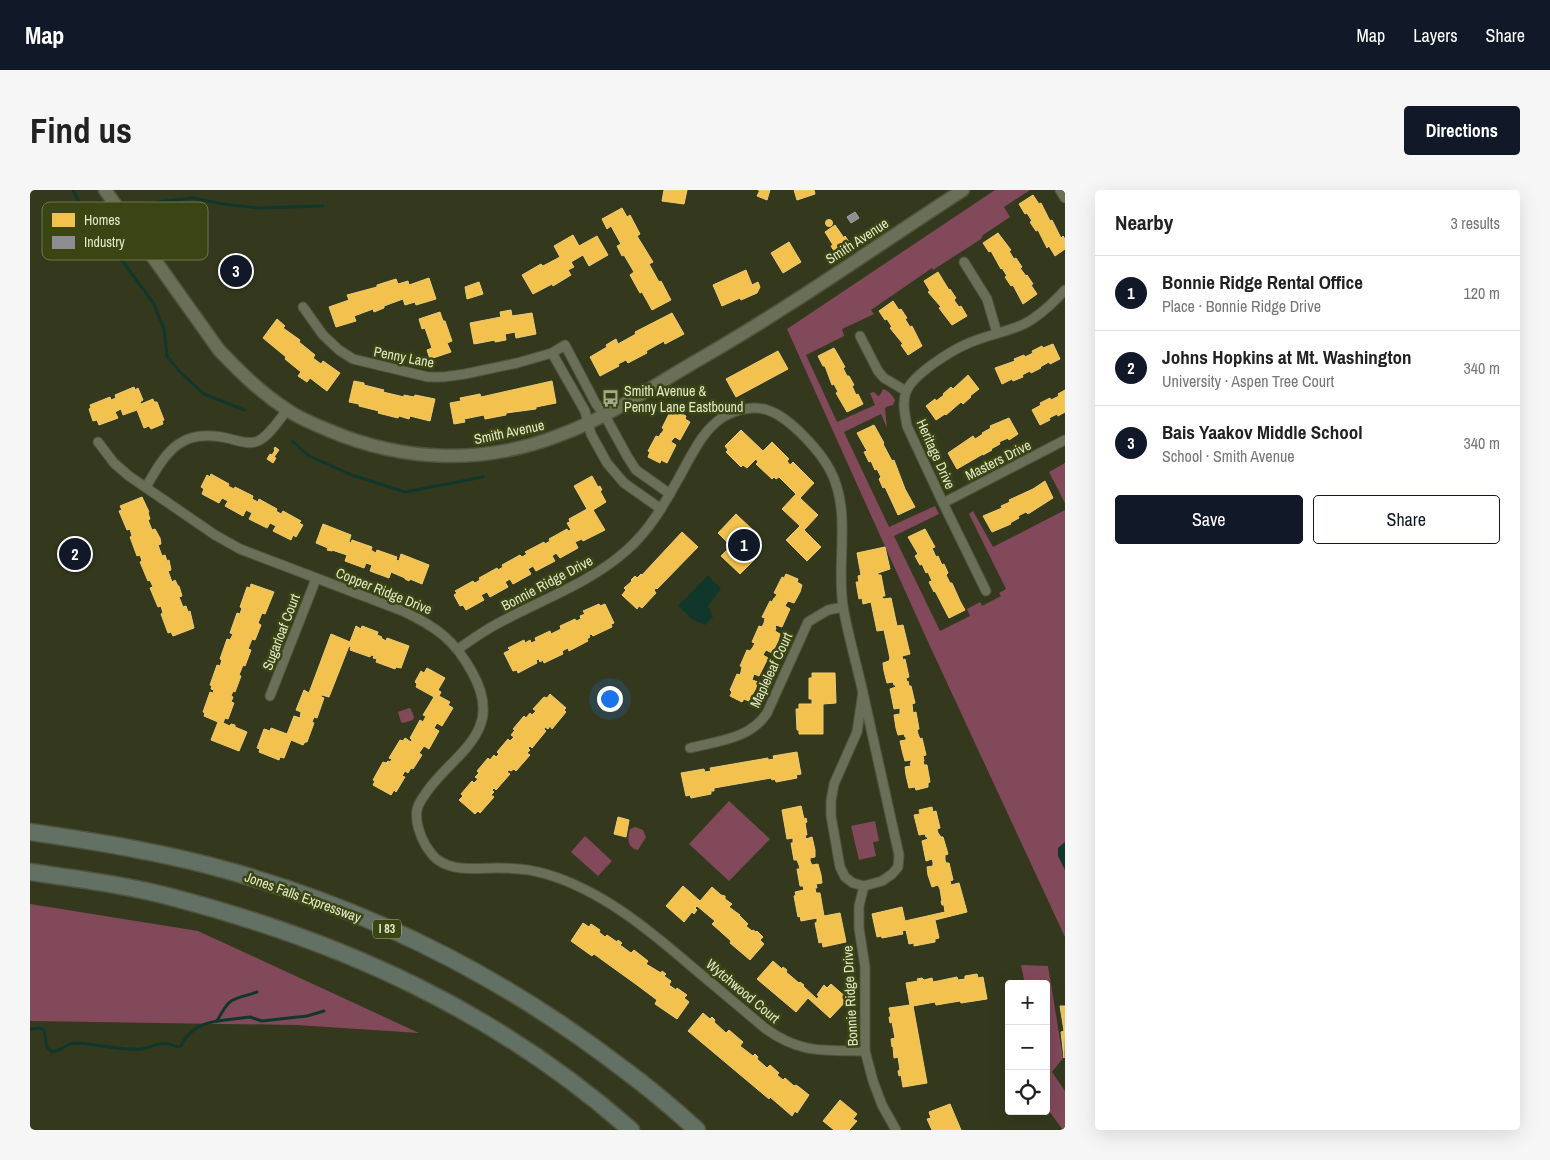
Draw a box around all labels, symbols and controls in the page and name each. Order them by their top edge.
text: Map [25,19,64,51]
text: Map [1357,23,1385,48]
text: Layers [1413,23,1458,48]
text: Share [1486,23,1525,48]
button: Directions [1404,106,1520,155]
text: Find us [30,107,132,154]
legend [42,202,208,260]
text: Nearby [1115,208,1173,237]
text: Homes [84,211,121,229]
text: 3 results [1450,212,1500,234]
street label: Smith Avenue [822,214,892,268]
text: Industry [84,233,125,251]
pin: 3 [220,252,252,290]
text: Bonnie Ridge Rental Office [1162,269,1363,295]
text: 1 [1127,282,1135,304]
text: 120 m [1464,282,1500,304]
text: Place · Bonnie Ridge Drive [1162,295,1321,317]
street label: Penny Lane [372,342,436,372]
text: Johns Hopkins at Mt. Washington [1162,344,1412,370]
text: 2 [1127,357,1135,379]
text: 340 m [1464,357,1500,379]
text: University · Aspen Tree Court [1162,370,1334,392]
place label: Smith Avenue & Penny Lane Eastbound [624,382,743,416]
bus stop icon: Smith Avenue & Penny Lane Eastbound [600,389,620,409]
street label: Smith Avenue [472,416,546,448]
street label: Heritage Drive [913,416,959,492]
text: Bais Yaakov Middle School [1162,419,1363,445]
text: 3 [1127,432,1135,454]
text: 340 m [1464,432,1500,454]
street label: Masters Drive [962,436,1034,484]
text: School · Smith Avenue [1162,445,1295,467]
button: Save [1115,495,1303,544]
button: Share [1313,495,1500,544]
pin: 1 [728,526,760,564]
pin: 2 [59,535,91,573]
street label: Bonnie Ridge Drive [498,551,596,615]
street label: Copper Ridge Drive [333,564,435,618]
street label: Sugarloaf Court [258,591,304,673]
street label: Mapleleaf Court [746,629,796,711]
your location [597,686,623,712]
street label: Jones Falls Expressway [242,868,364,927]
road number: I 83 [373,920,401,939]
street label: Bonnie Ridge Drive [838,945,862,1047]
street label: Wytchwood Court [703,955,783,1027]
map controls [1005,980,1050,1115]
button: + [1005,980,1050,1025]
button: − [1005,1025,1050,1070]
button: locate [1005,1070,1050,1115]

